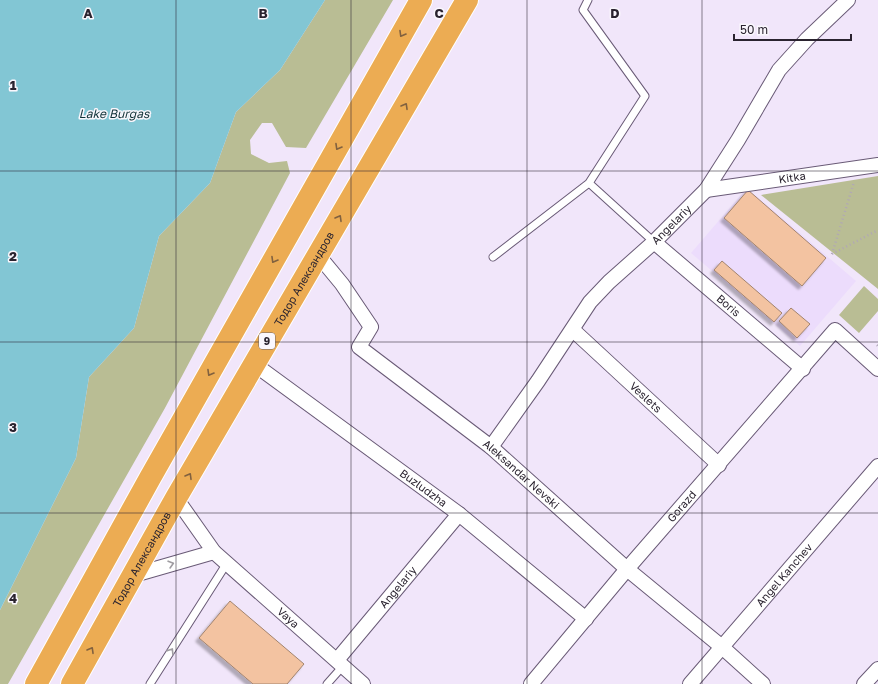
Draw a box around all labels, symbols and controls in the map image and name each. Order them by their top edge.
text: A [83,5,93,21]
text: B [258,5,268,21]
text: C [434,5,444,21]
text: D [610,5,620,21]
scale bar [734,16,851,42]
text: 50 m [740,22,768,37]
one-way arrow [399,30,407,37]
text: 1 [10,77,17,93]
one-way arrow [400,103,407,110]
water label: Lake Burgas [79,106,150,121]
one-way arrow [335,143,342,150]
street label: Kitka [778,169,806,185]
street label: Angelariy [649,202,693,247]
one-way arrow [334,215,342,222]
street label: Тодор Александров [271,229,336,328]
text: 2 [9,248,17,264]
one-way arrow [271,256,278,263]
street label: Boris [714,291,744,319]
road number: 9 [259,333,275,349]
one-way arrow [207,369,214,376]
street label: Veslets [627,379,665,415]
text: 3 [9,419,17,435]
street label: Aleksandar Nevski [481,436,562,511]
street label: Buzludzha [398,466,450,509]
one-way arrow [185,473,192,480]
street label: Gorazd [664,488,698,524]
street label: Тодор Александров [110,509,173,609]
street label: Angel Kanchev [753,540,814,609]
one-way arrow [167,560,174,569]
street label: Angelariy [376,563,419,610]
text: 4 [9,590,17,606]
street label: Vaya [275,604,302,630]
one-way arrow [86,647,94,654]
one-way arrow [166,648,174,655]

